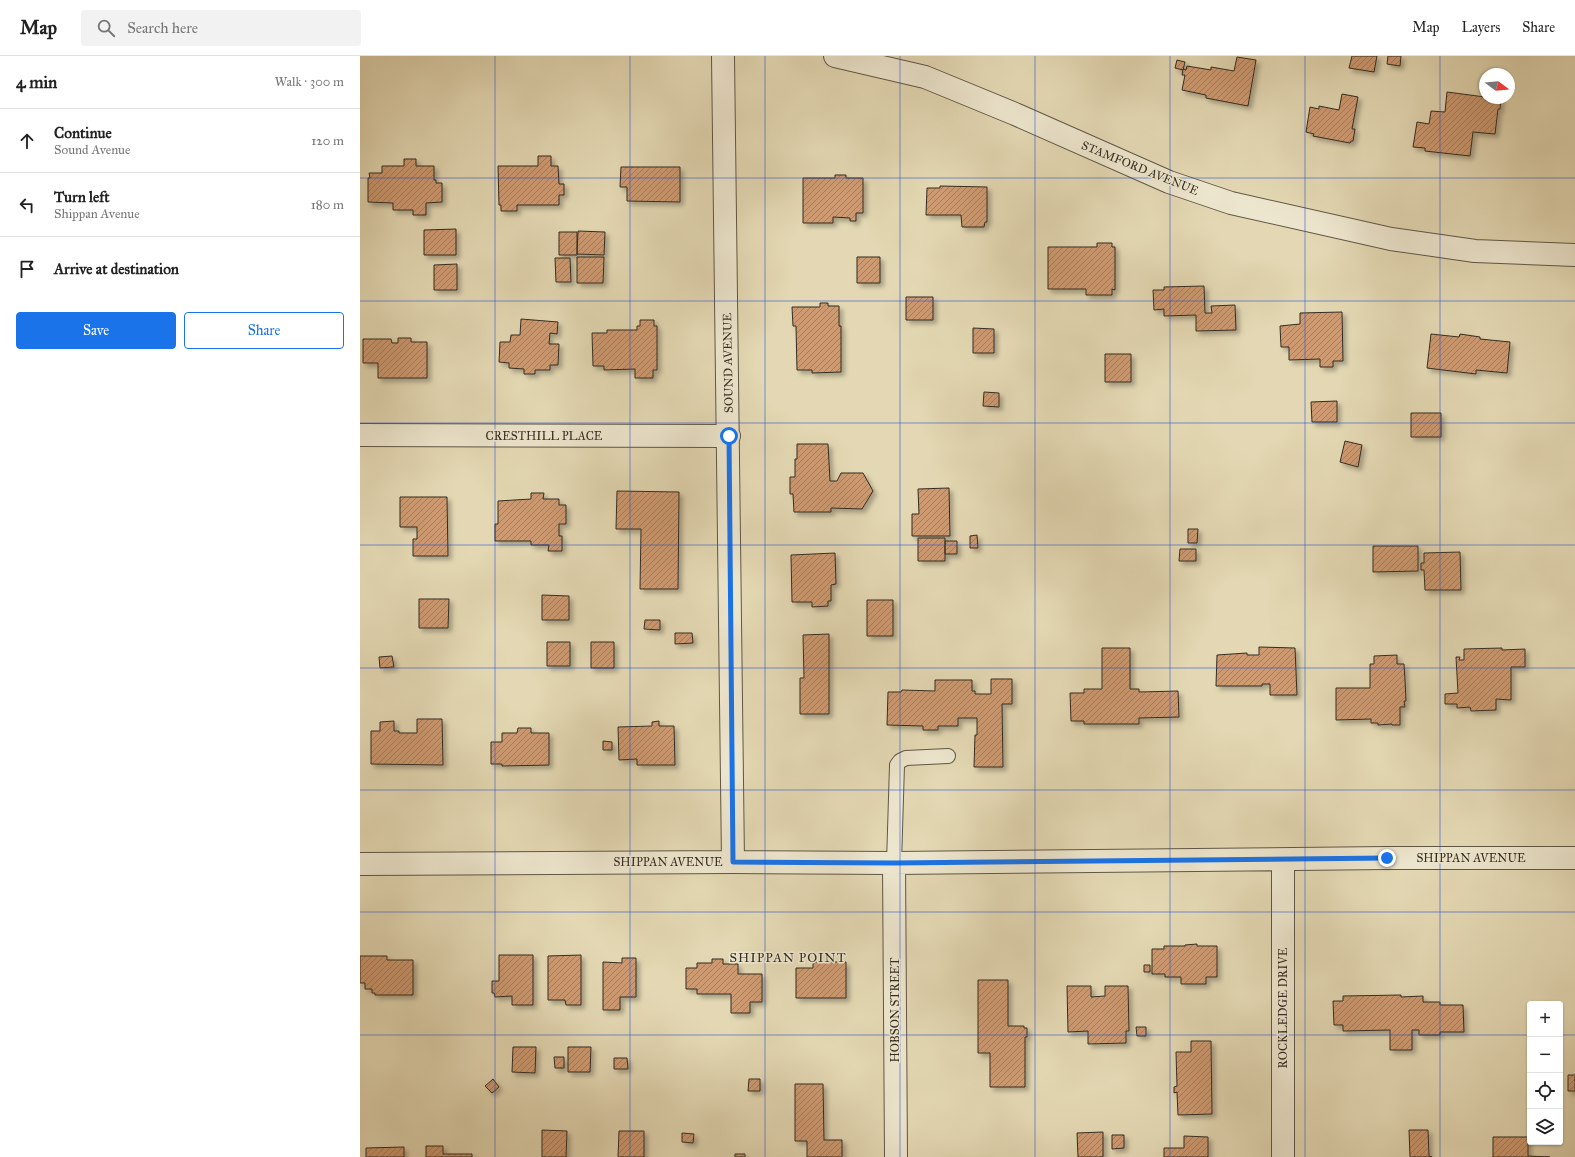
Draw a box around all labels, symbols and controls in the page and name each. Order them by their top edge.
search box [81,10,361,46]
text: Map [20,16,57,39]
icon: search [95,17,117,39]
text: Search here [127,19,198,37]
text: Map [1412,19,1440,36]
text: Layers [1462,19,1500,36]
text: Share [1522,19,1555,36]
north arrow [1479,68,1515,104]
text: 4 min [16,72,57,93]
text: Walk · 300 m [275,74,344,90]
text: Continue [54,124,112,142]
icon: ahead [16,130,38,152]
text: 120 m [311,133,344,149]
street label: STAMFORD AVENUE [1079,138,1201,198]
text: Sound Avenue [54,142,130,158]
text: Turn left [54,188,110,206]
icon: left [16,194,38,216]
text: 180 m [311,197,344,213]
text: Shippan Avenue [54,206,140,222]
icon: arrive [16,258,38,280]
text: Arrive at destination [54,260,179,278]
button: Save [16,312,176,349]
button: Share [184,312,344,349]
street label: SOUND AVENUE [720,312,736,413]
route start [720,427,738,445]
street label: CRESTHILL PLACE [486,429,603,443]
route end [1378,849,1396,867]
street label: SHIPPAN AVENUE [1416,851,1526,865]
street label: SHIPPAN AVENUE [613,855,723,869]
street label: ROCKLEDGE DRIVE [1276,947,1290,1068]
district label: SHIPPAN POINT [729,950,847,966]
street label: HOBSON STREET [888,958,902,1062]
map controls [1527,1001,1563,1145]
button: + [1527,1001,1563,1037]
button: − [1527,1037,1563,1073]
button: locate [1527,1073,1563,1109]
button: layers [1527,1109,1563,1145]

